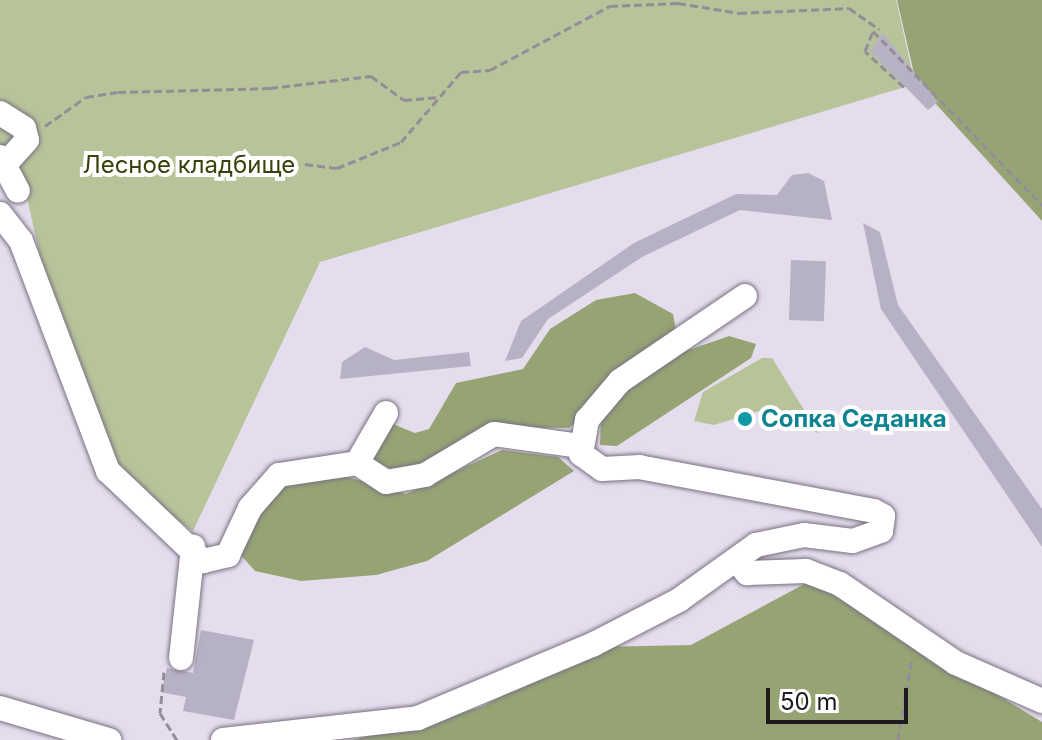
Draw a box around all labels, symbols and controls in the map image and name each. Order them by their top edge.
park label: Лесное кладбище [83,151,295,179]
place label: Сопка Седанка [761,405,947,433]
marker: Сопка Седанка [736,410,754,428]
scale bar [770,672,912,722]
text: 50 m [780,687,838,716]

